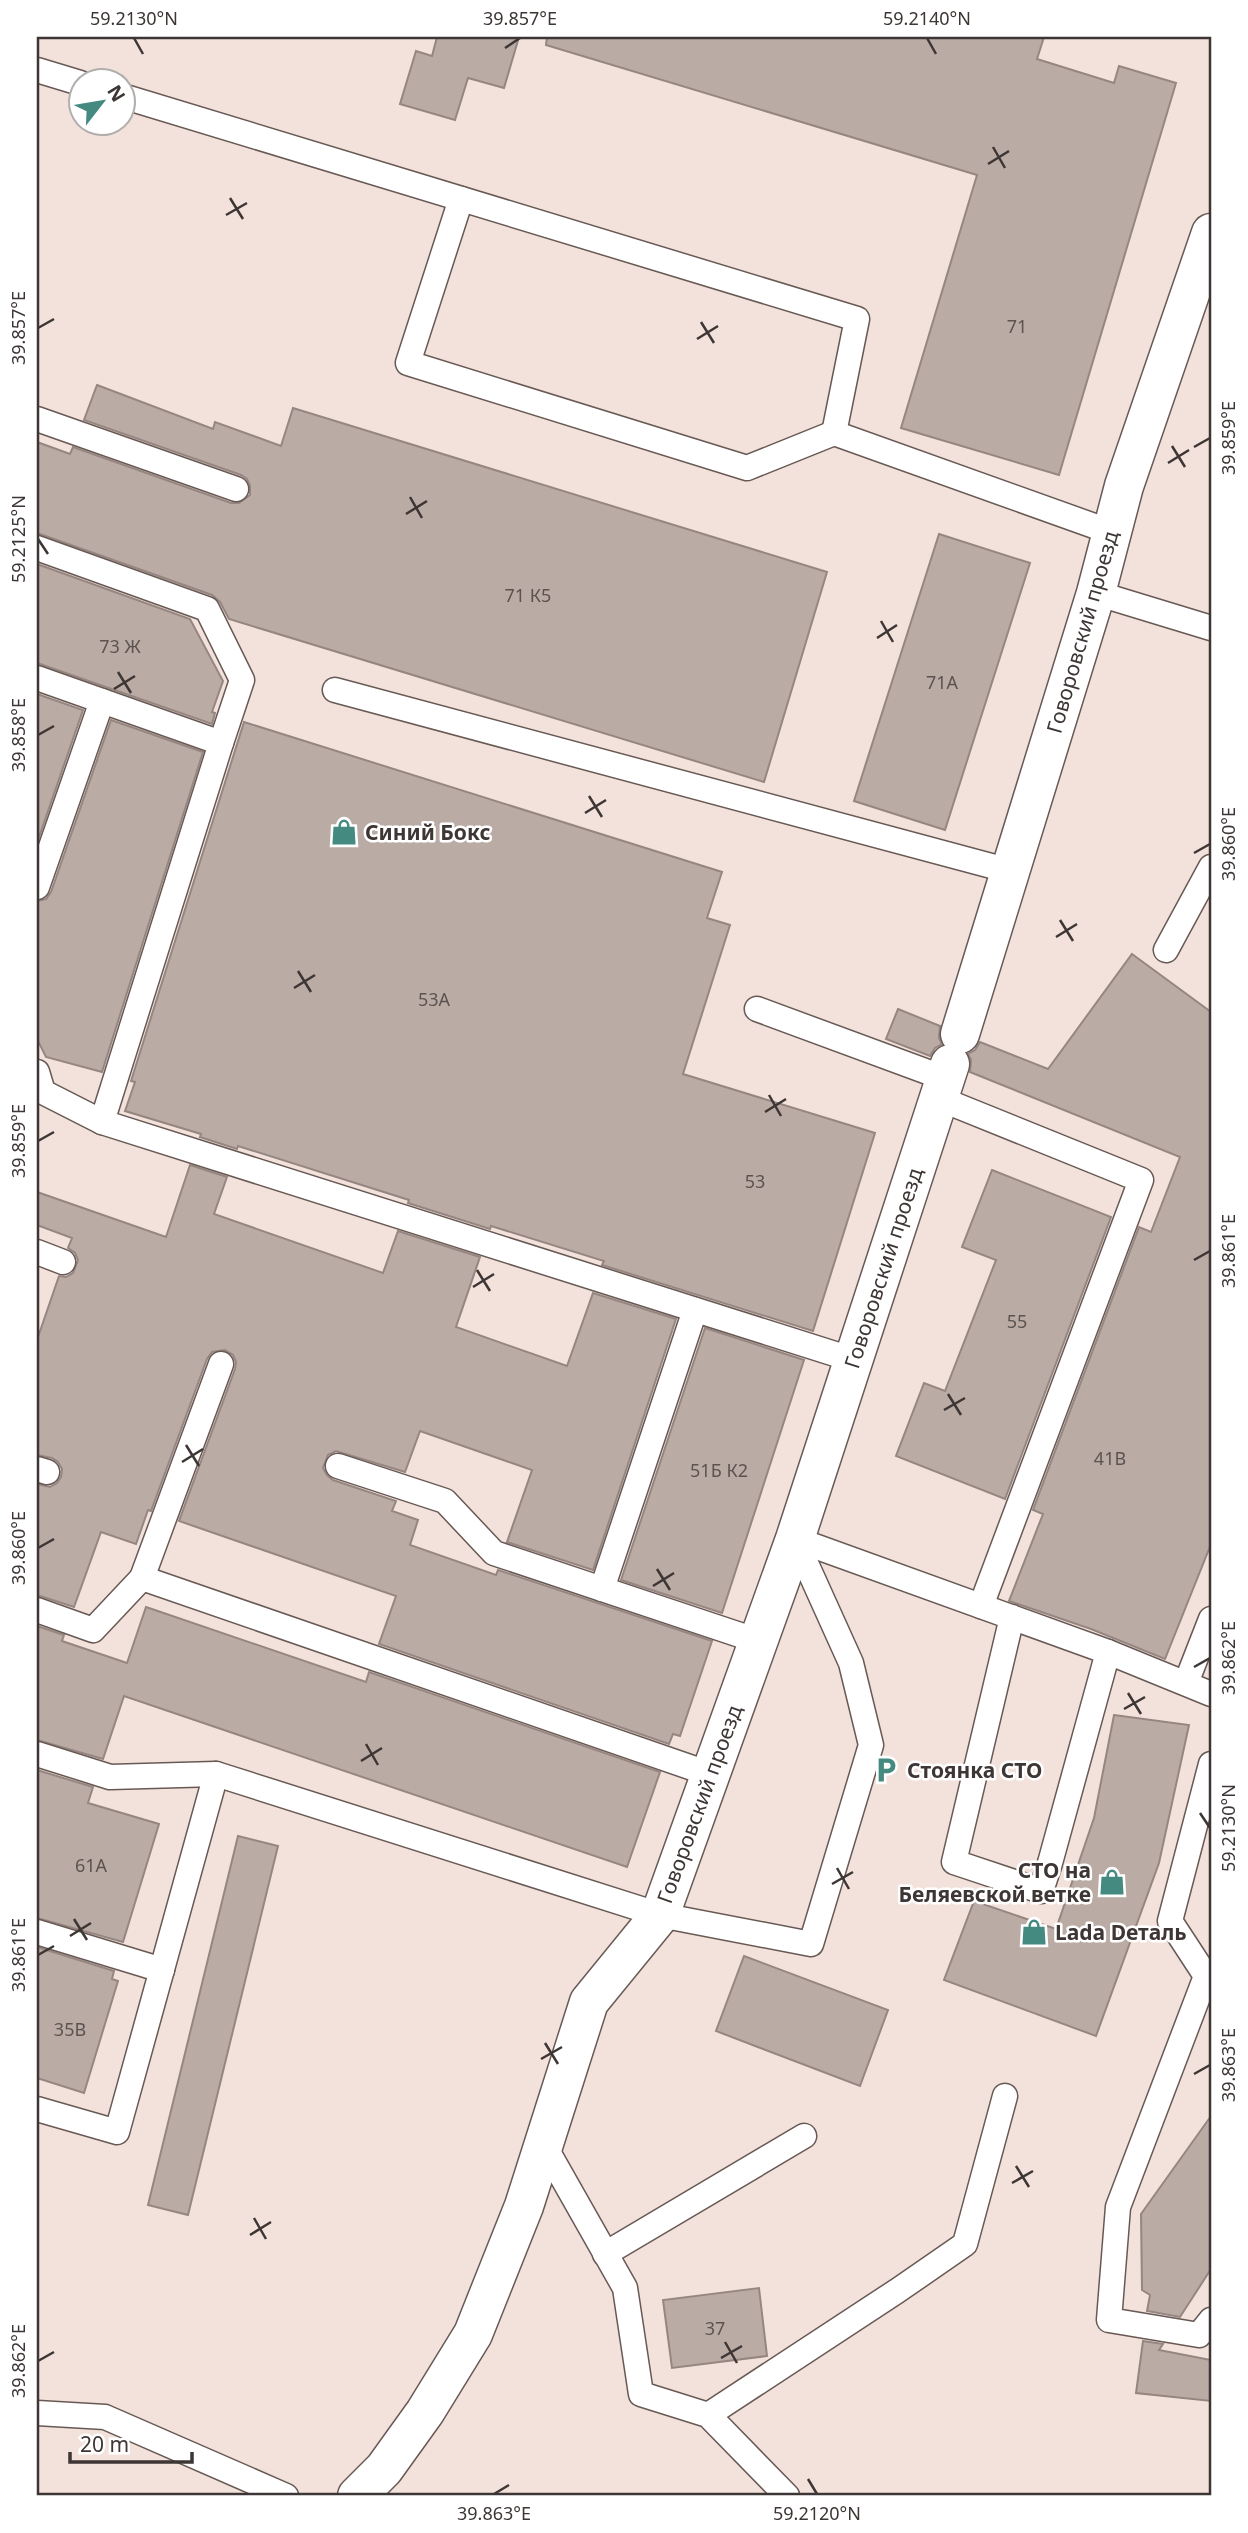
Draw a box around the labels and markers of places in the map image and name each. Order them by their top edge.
shop icon: Синий Бокс [329,817,359,847]
place label: Синий Бокс [365,818,490,846]
parking icon: Стоянка СТО [871,1755,901,1785]
place label: Стоянка СТО [907,1756,1042,1784]
place label: СТО на Беляевской ветке [898,1856,1091,1908]
shop icon: СТО на Беляевской ветке [1097,1867,1127,1897]
shop icon: Lada Dеталь [1019,1917,1049,1947]
place label: Lada Dеталь [1055,1918,1187,1946]

